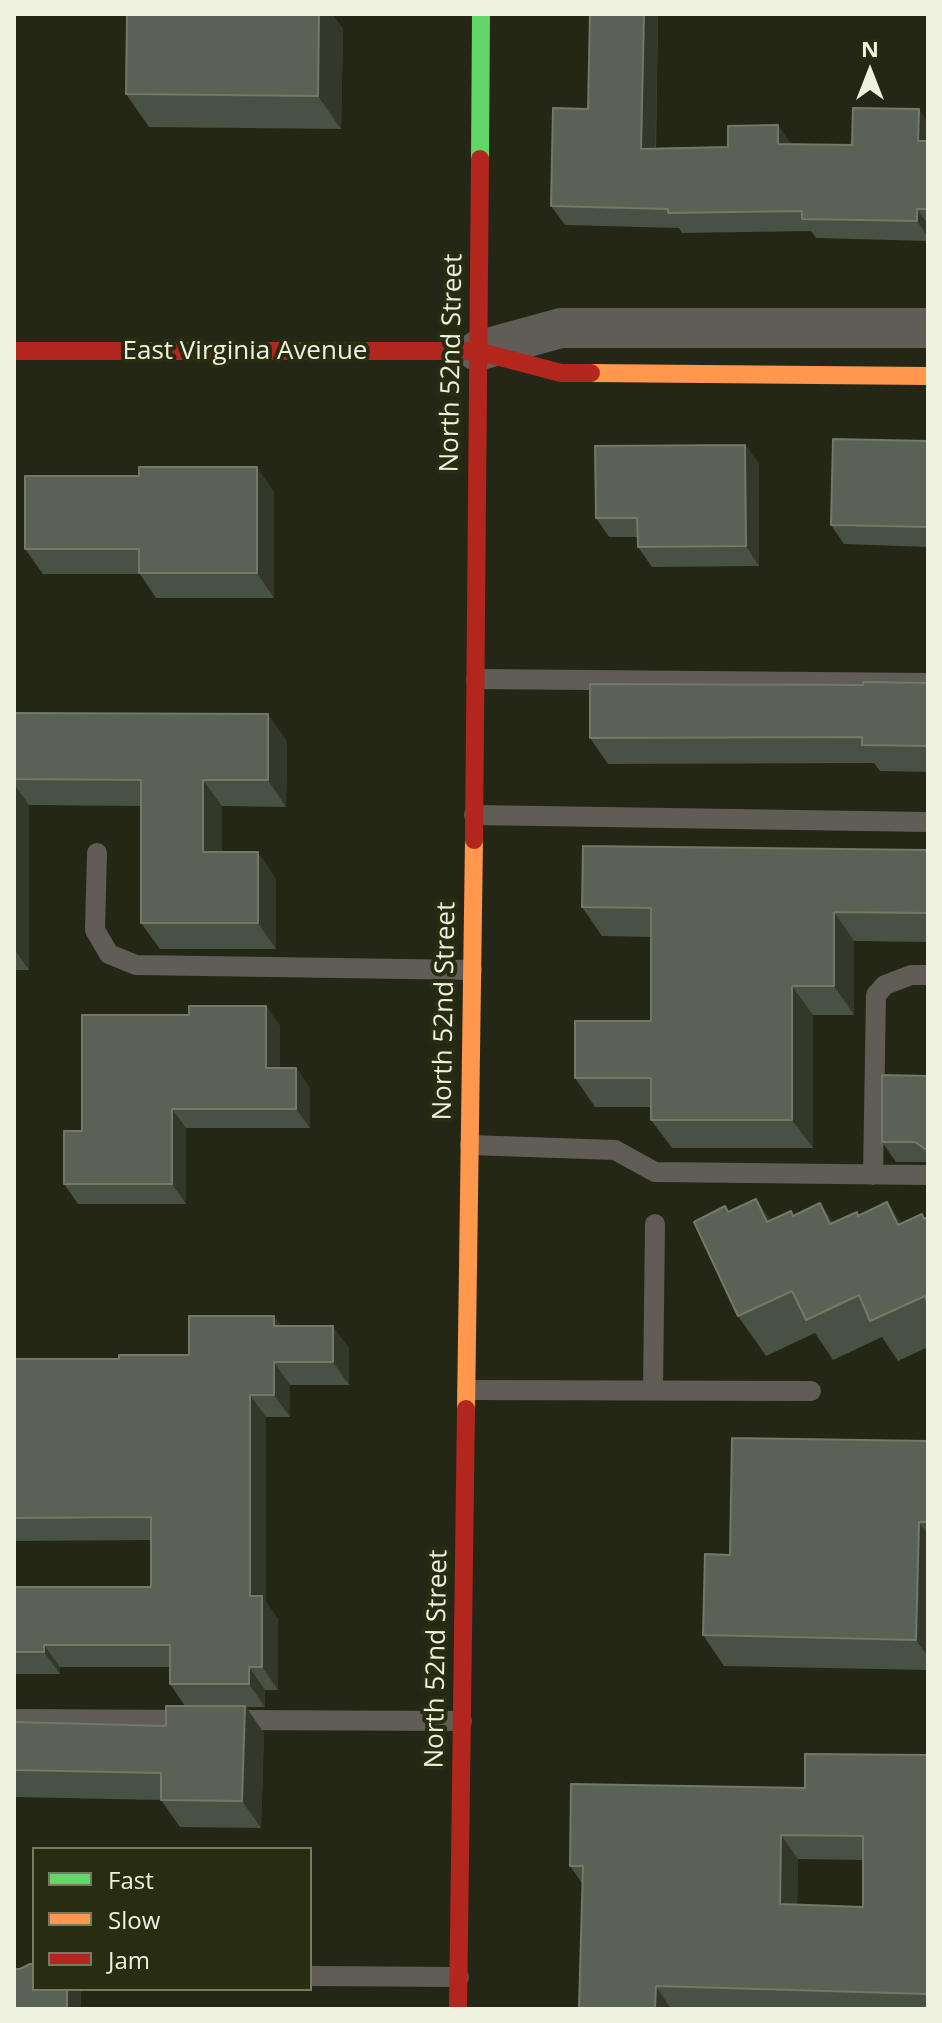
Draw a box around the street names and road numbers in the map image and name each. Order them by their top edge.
street label: North 52nd Street [434,253,470,473]
street label: East Virginia Avenue [123,336,367,368]
street label: North 52nd Street [427,901,463,1121]
street label: North 52nd Street [419,1549,455,1769]

